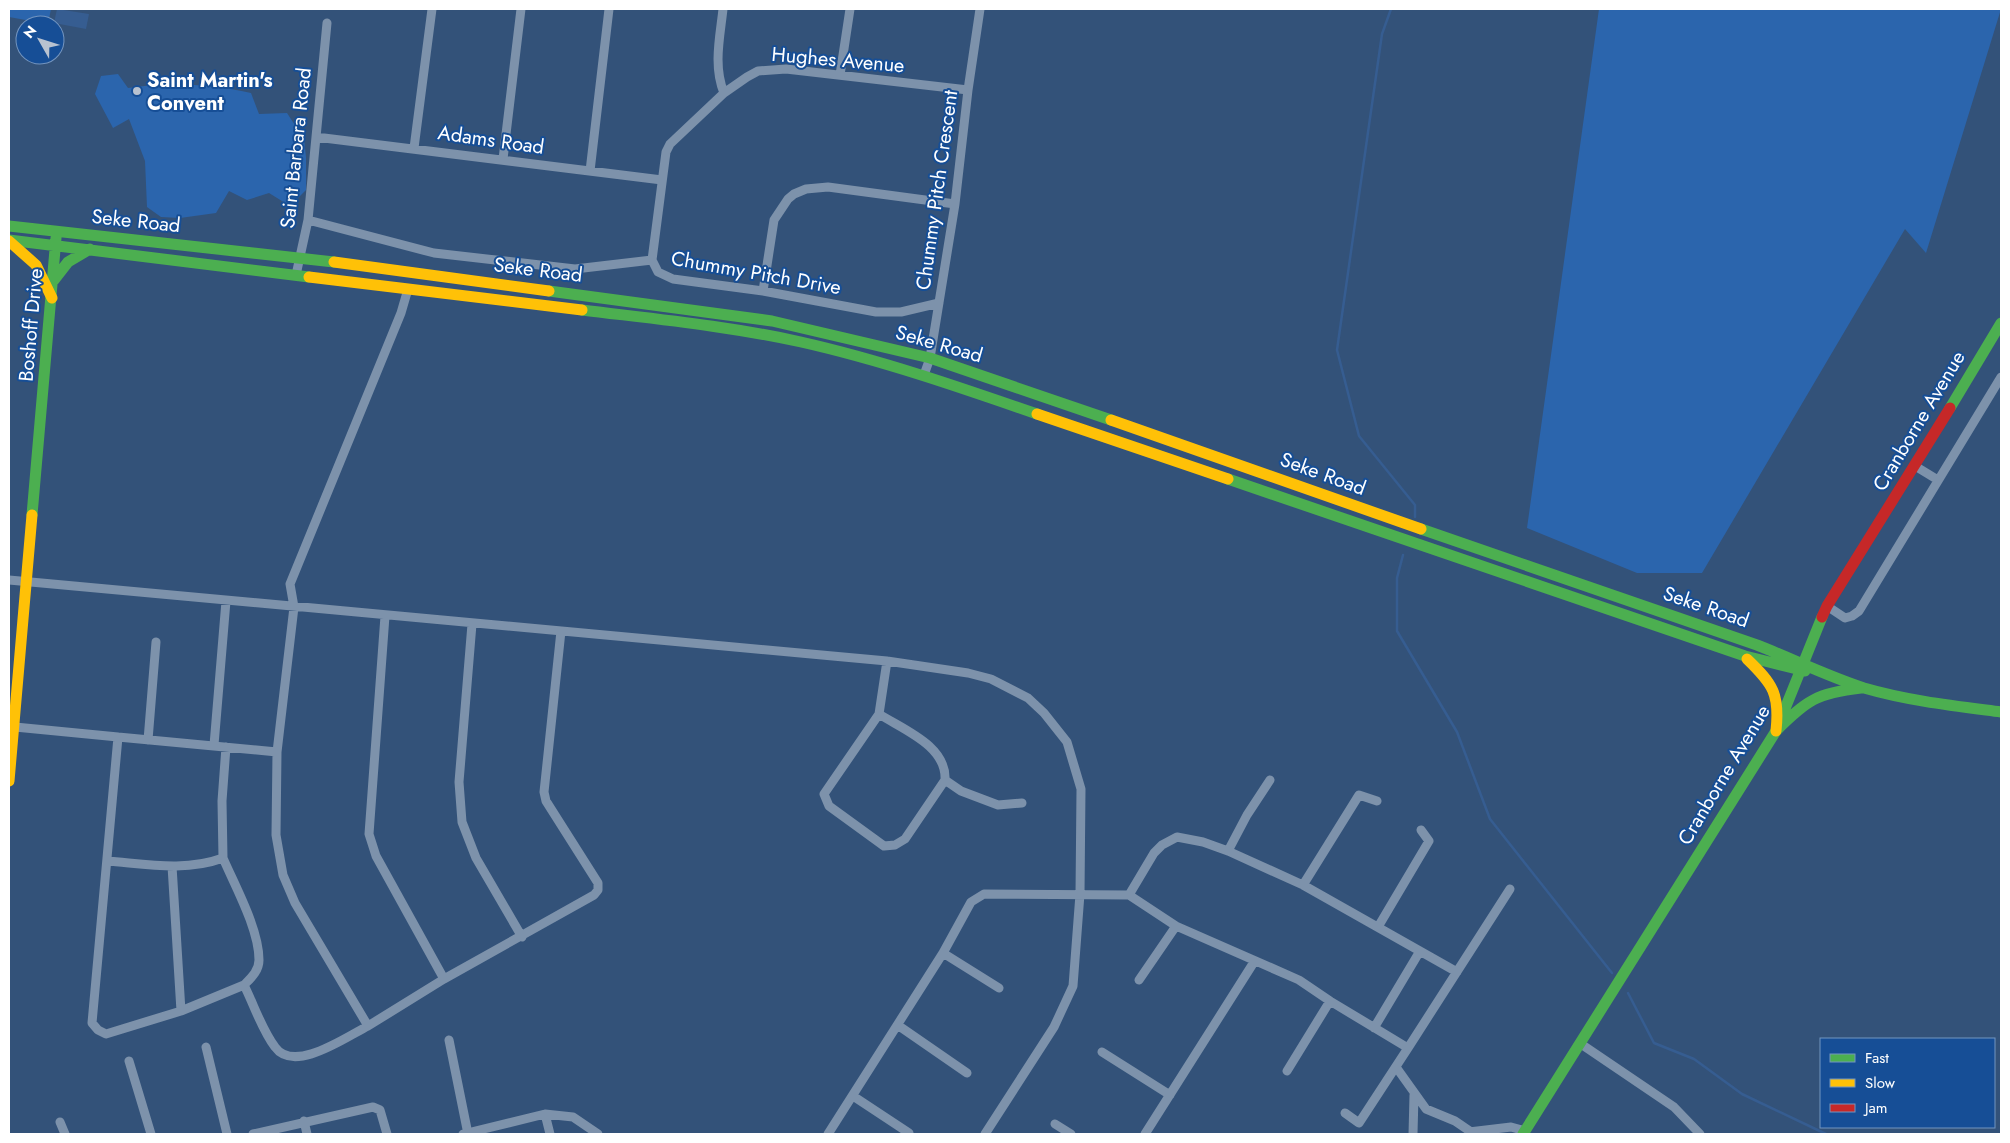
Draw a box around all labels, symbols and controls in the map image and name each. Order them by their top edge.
north arrow [15,15,65,65]
text: N [19,21,41,42]
street label: Hughes Avenue [770,40,906,80]
place label: Saint Martin's Convent [147,66,273,118]
street label: Saint Barbara Road [273,66,319,230]
marker: Saint Martin's Convent [131,85,143,97]
street label: Chummy Pitch Crescent [909,88,965,292]
street label: Adams Road [436,118,546,162]
street label: Seke Road [90,202,182,240]
street label: Chummy Pitch Drive [669,244,843,302]
street label: Seke Road [492,250,584,290]
street label: Boshoff Drive [12,267,50,383]
street label: Seke Road [892,318,986,370]
street label: Cranborne Avenue [1866,345,1972,497]
street label: Seke Road [1276,445,1370,503]
street label: Seke Road [1659,579,1753,635]
street label: Cranborne Avenue [1671,699,1777,851]
legend [1820,1038,1995,1128]
text: Fast [1865,1047,1889,1069]
text: Slow [1865,1072,1896,1094]
text: Jam [1863,1097,1888,1119]

